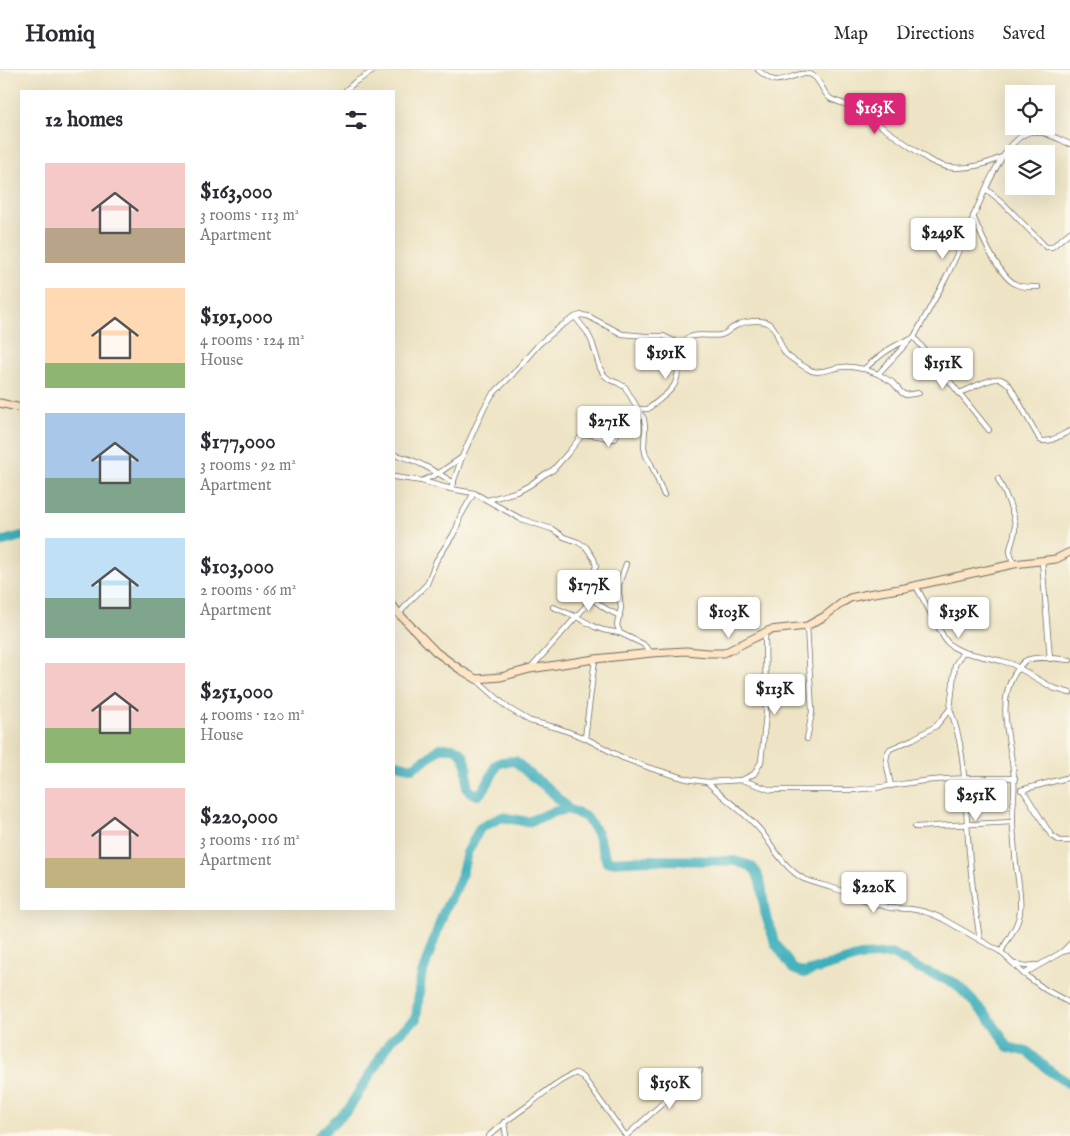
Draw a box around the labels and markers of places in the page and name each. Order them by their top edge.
pin: $163K [840,92,910,135]
pin: $249K [908,218,978,260]
pin: $191K [631,338,701,380]
pin: $151K [908,348,978,390]
pin: $271K [574,406,644,448]
pin: $177K [554,570,624,612]
pin: $103K [694,596,764,639]
pin: $139K [924,596,994,639]
pin: $113K [740,674,810,716]
pin: $251K [941,780,1011,822]
pin: $220K [839,872,909,914]
pin: $150K [635,1068,705,1110]

